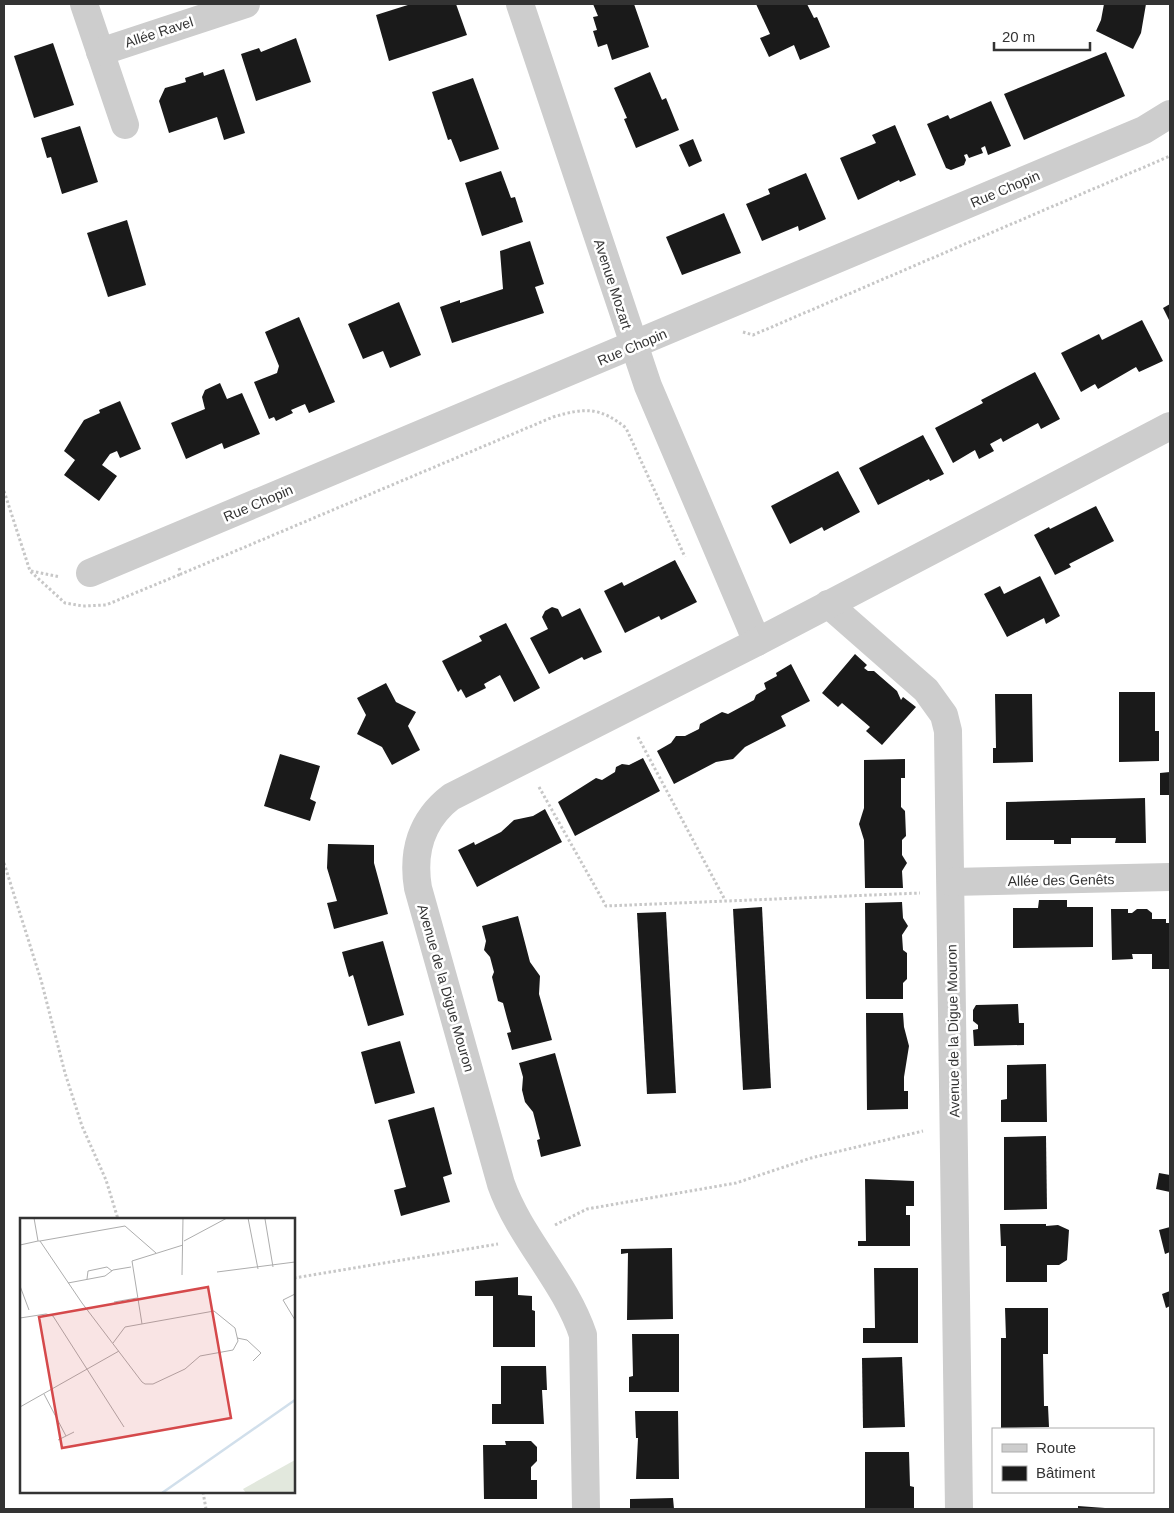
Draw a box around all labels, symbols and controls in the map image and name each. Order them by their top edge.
street label: Allée Ravel [123,13,195,51]
scale bar [994,20,1090,52]
text: 20 m [1002,28,1035,45]
street label: Rue Chopin [968,167,1042,211]
street label: Avenue Mozart [591,237,635,331]
street label: Rue Chopin [595,325,669,369]
street label: Rue Chopin [221,481,295,525]
street label: Allée des Genêts [1008,871,1114,889]
street label: Avenue de la Digue Mouron [414,902,478,1074]
street label: Avenue de la Digue Mouron [943,944,963,1118]
inset map [20,1218,295,1493]
legend [992,1428,1154,1493]
text: Route [1036,1439,1076,1456]
text: Bâtiment [1036,1464,1096,1481]

